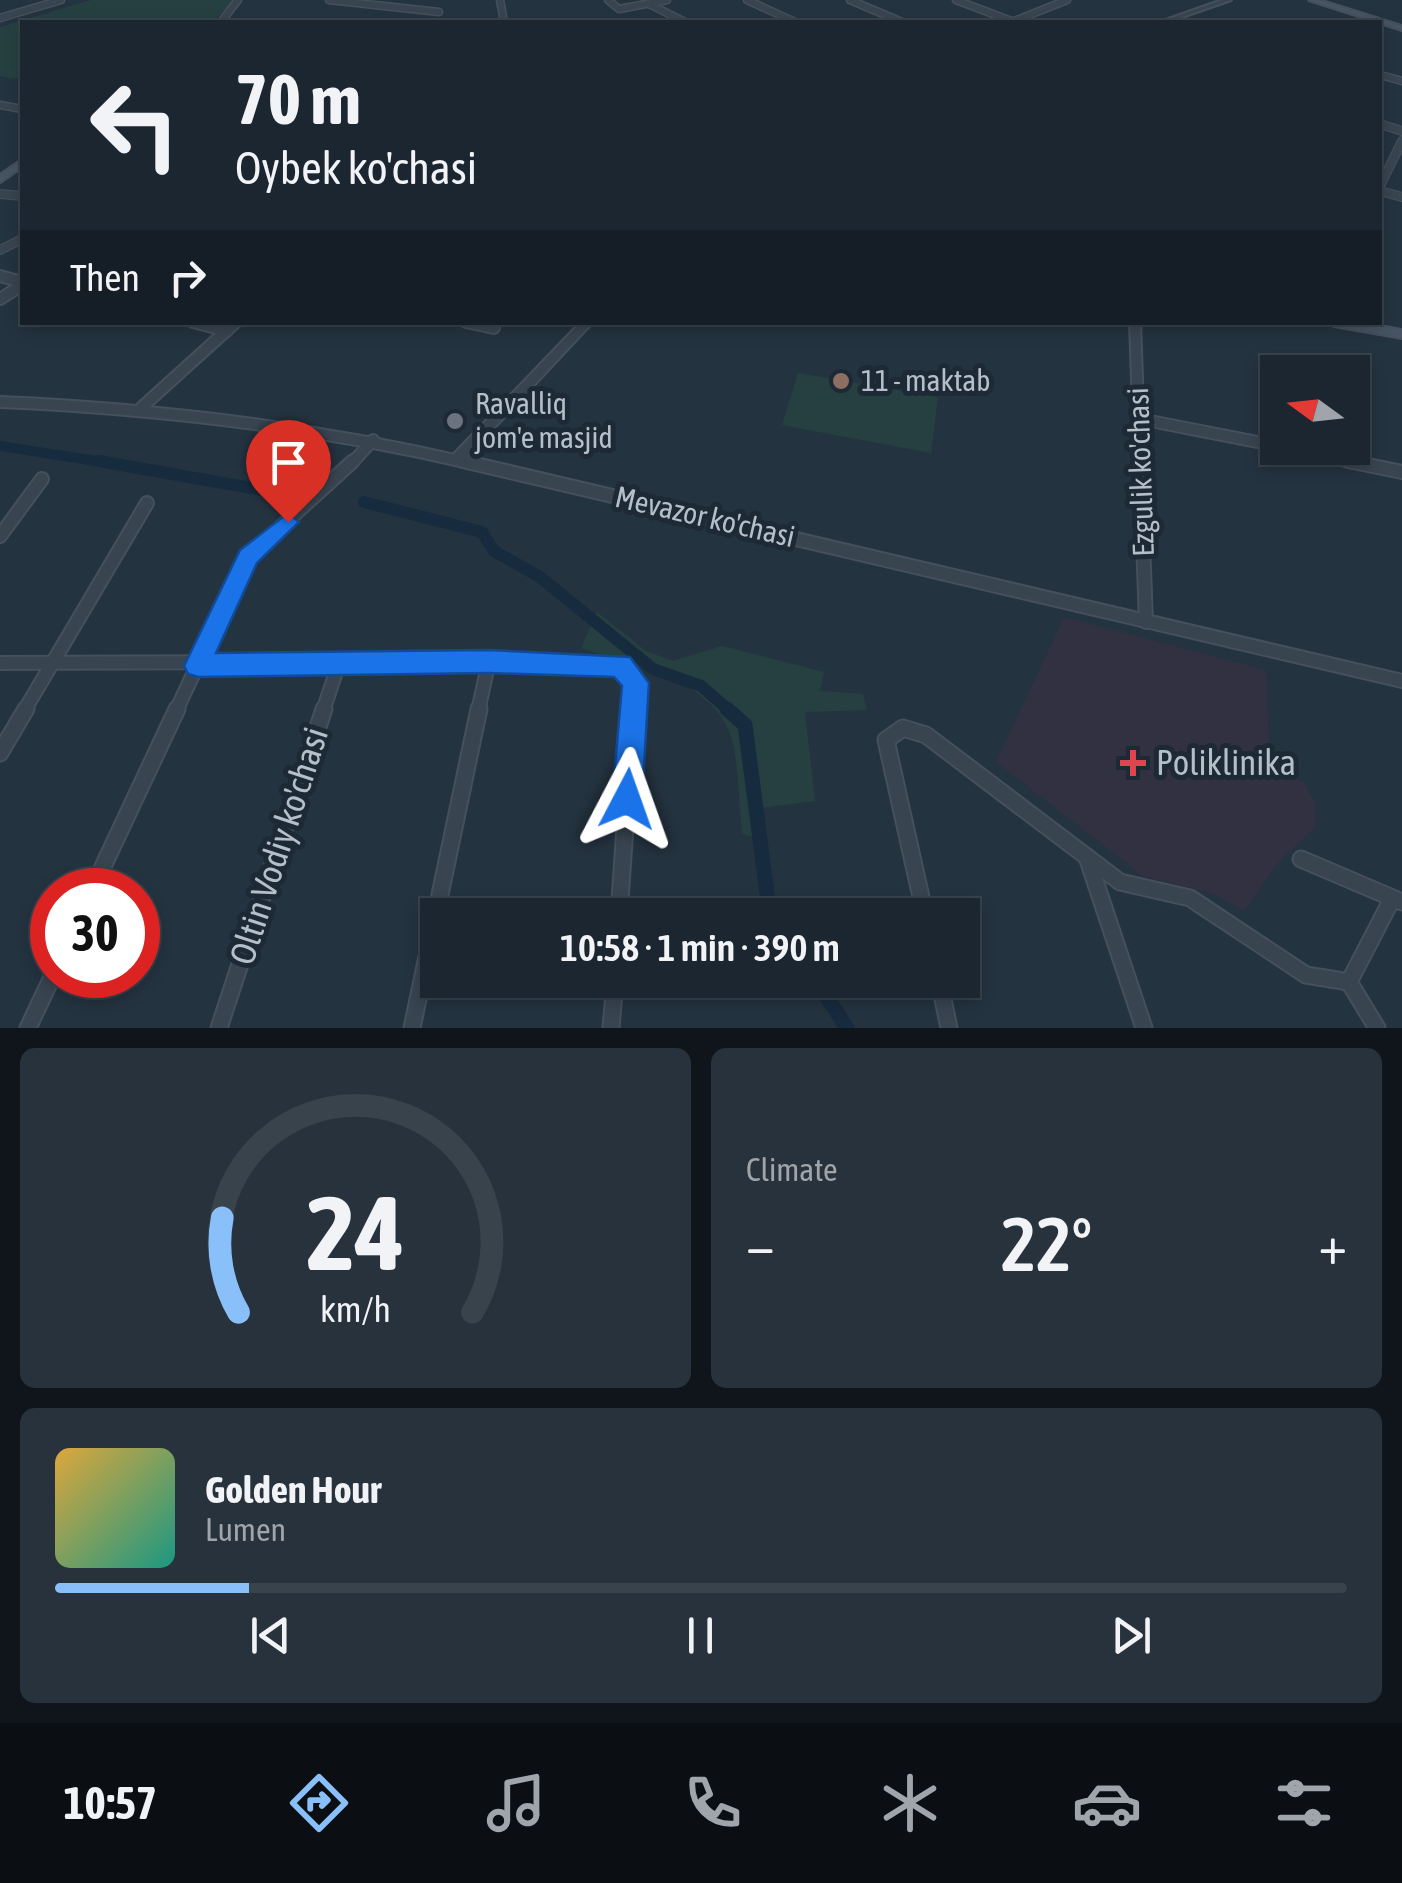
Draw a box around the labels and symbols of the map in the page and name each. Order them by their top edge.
north arrow [1260,355,1370,465]
place label: 11 - maktab [861,363,990,397]
marker: 11 - maktab [830,370,852,392]
place label: Ravalliq jom'e masjid [474,386,613,454]
street label: Ezgulik ko'chasi [1120,387,1160,557]
marker: Ravalliq jom'e masjid [444,410,466,432]
pin [246,420,331,523]
street label: Mevazor ko'chasi [612,479,798,553]
street label: Oltin Vodiy ko'chasi [221,722,335,969]
place label: Poliklinika [1156,742,1296,782]
position arrow [575,747,679,851]
marker: Poliklinika [1120,750,1146,776]
speed limit sign: 30 [30,868,160,998]

